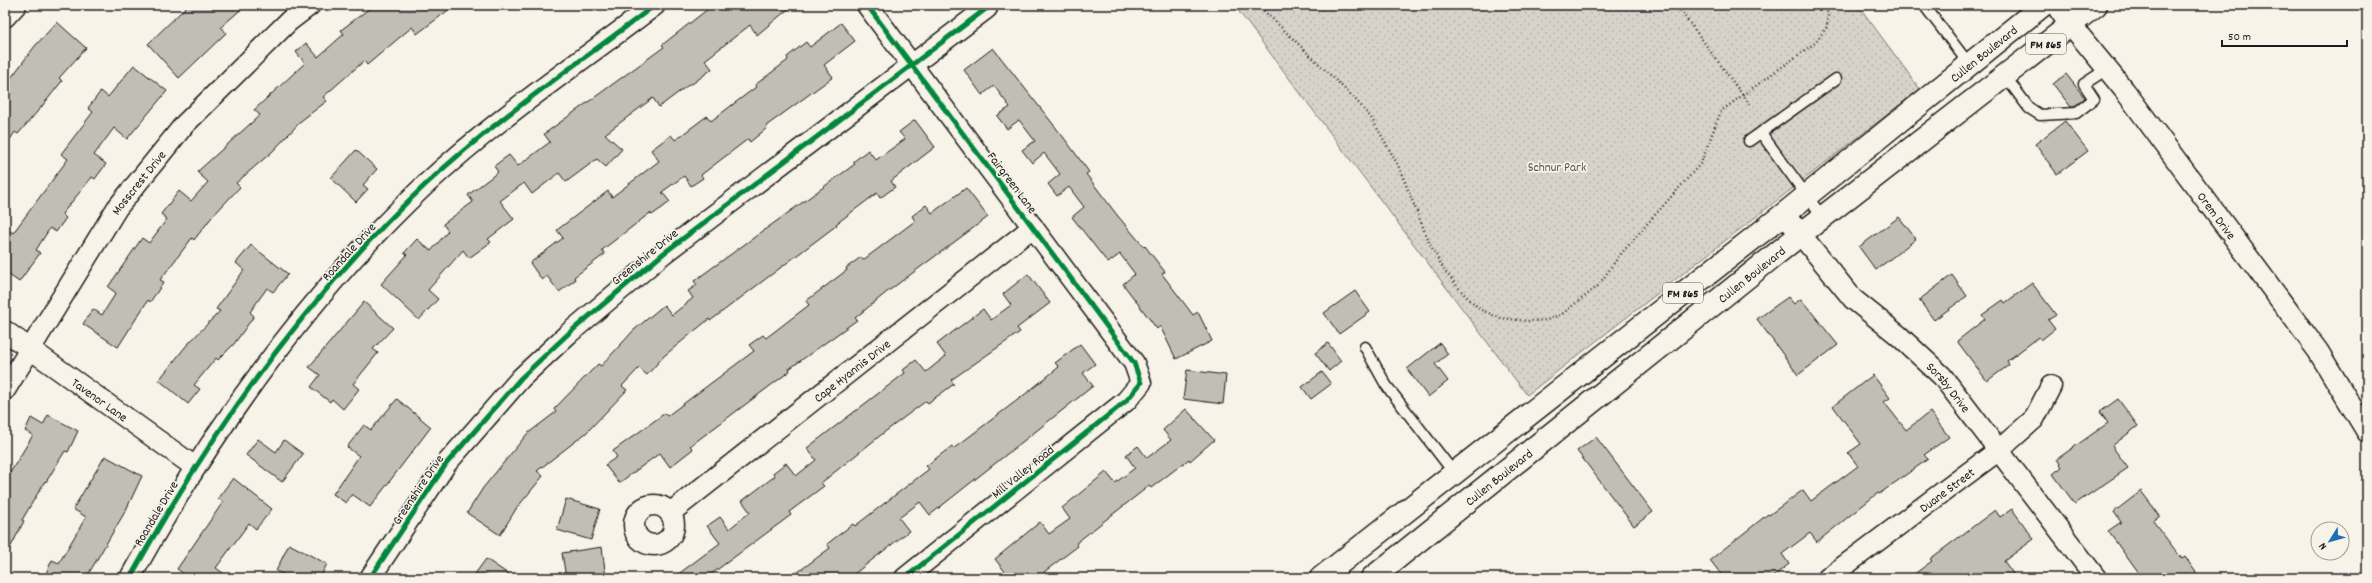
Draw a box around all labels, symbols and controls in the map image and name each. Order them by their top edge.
street label: Cullen Boulevard [1947,22,2023,88]
scale bar [2222,22,2347,48]
text: 50 m [2228,29,2251,46]
road number: FM 865 [2026,34,2066,54]
street label: Mosscrest Drive [108,147,172,219]
street label: Fairgreen Lane [981,149,1041,219]
park label: Schnur Park [1528,159,1586,178]
street label: Orem Drive [2191,189,2239,245]
street label: Roandale Drive [318,219,382,286]
street label: Greenshire Drive [608,225,683,291]
street label: Cullen Boulevard [1715,243,1791,309]
road number: FM 865 [1663,283,1703,303]
street label: Cape Hyannis Drive [810,336,896,408]
street label: Sorsby Drive [1921,359,1974,418]
street label: Tavenor Lane [67,374,131,428]
street label: Mill Valley Road [988,442,1059,504]
street label: Cullen Boulevard [1462,446,1538,512]
street label: Greenshire Drive [388,451,450,529]
street label: Duane Street [1916,464,1980,518]
street label: Roandale Drive [130,478,184,551]
north arrow [2310,521,2350,561]
text: N [2315,538,2332,553]

